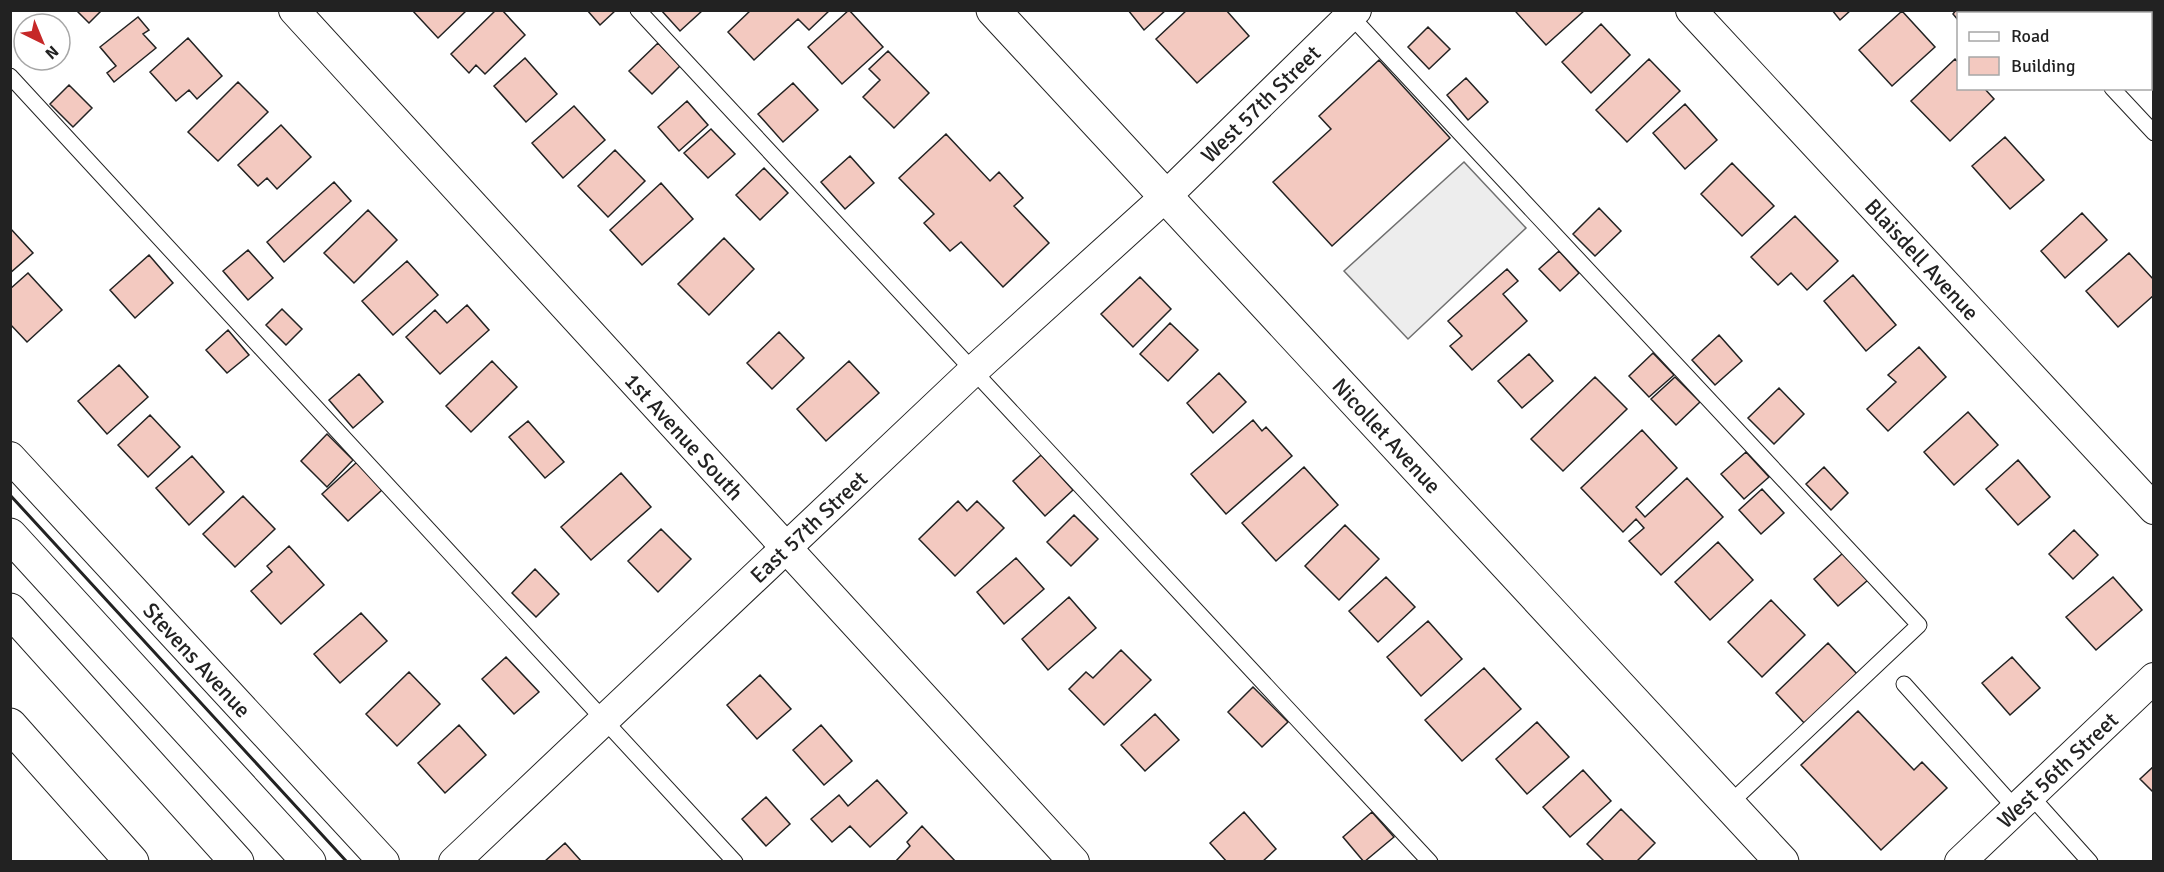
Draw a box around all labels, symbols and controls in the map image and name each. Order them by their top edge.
north arrow [12,12,72,72]
legend [1957,12,2152,90]
text: Road [2011,25,2050,47]
street label: West 57th Street [1195,39,1326,168]
text: N [41,41,62,63]
text: Building [2011,55,2075,77]
street label: Blaisdell Avenue [1859,193,1985,326]
street label: 1st Avenue South [619,367,749,506]
street label: Nicollet Avenue [1327,373,1447,499]
street label: East 57th Street [745,465,873,589]
street label: Stevens Avenue [137,597,257,723]
street label: West 56th Street [1991,706,2124,834]

